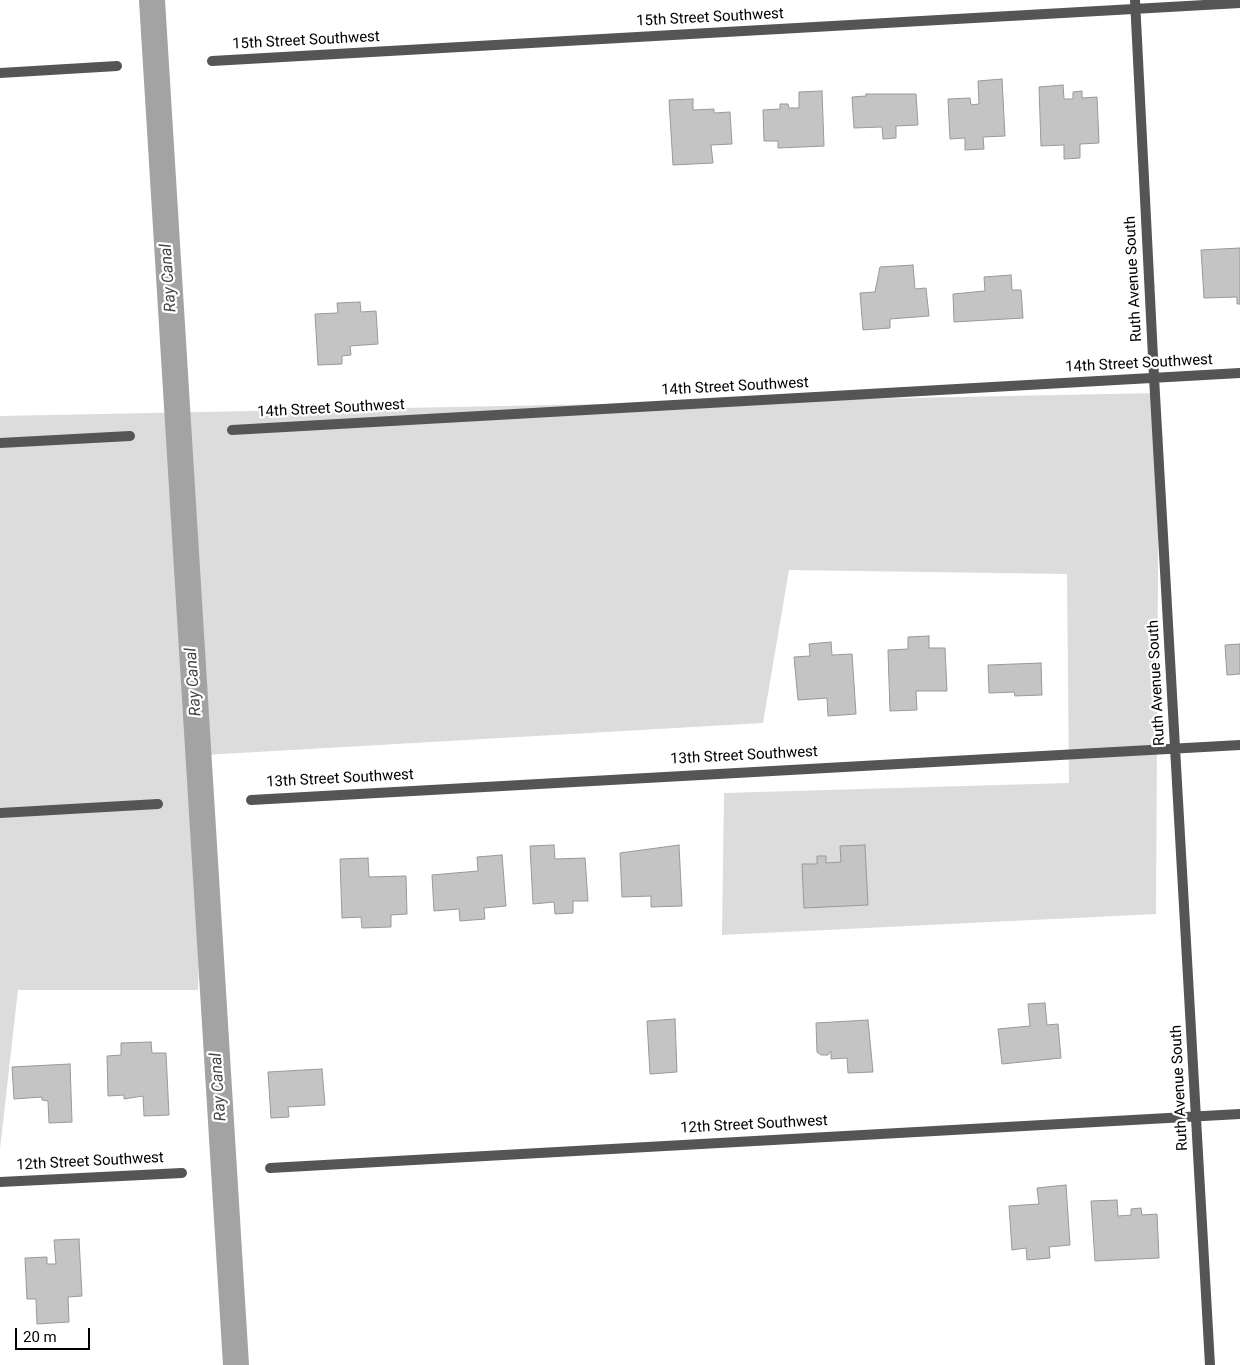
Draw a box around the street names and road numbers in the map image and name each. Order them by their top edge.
street label: 15th Street Southwest [636,5,784,31]
street label: 15th Street Southwest [232,28,380,54]
street label: Ruth Avenue South [1122,216,1146,342]
street label: 14th Street Southwest [1065,351,1213,377]
street label: 14th Street Southwest [661,374,809,400]
street label: 14th Street Southwest [257,396,405,422]
street label: Ruth Avenue South [1145,620,1169,746]
street label: 13th Street Southwest [670,743,818,769]
street label: 13th Street Southwest [266,766,414,792]
street label: Ruth Avenue South [1168,1025,1192,1151]
street label: 12th Street Southwest [680,1112,828,1138]
street label: 12th Street Southwest [16,1149,164,1175]

